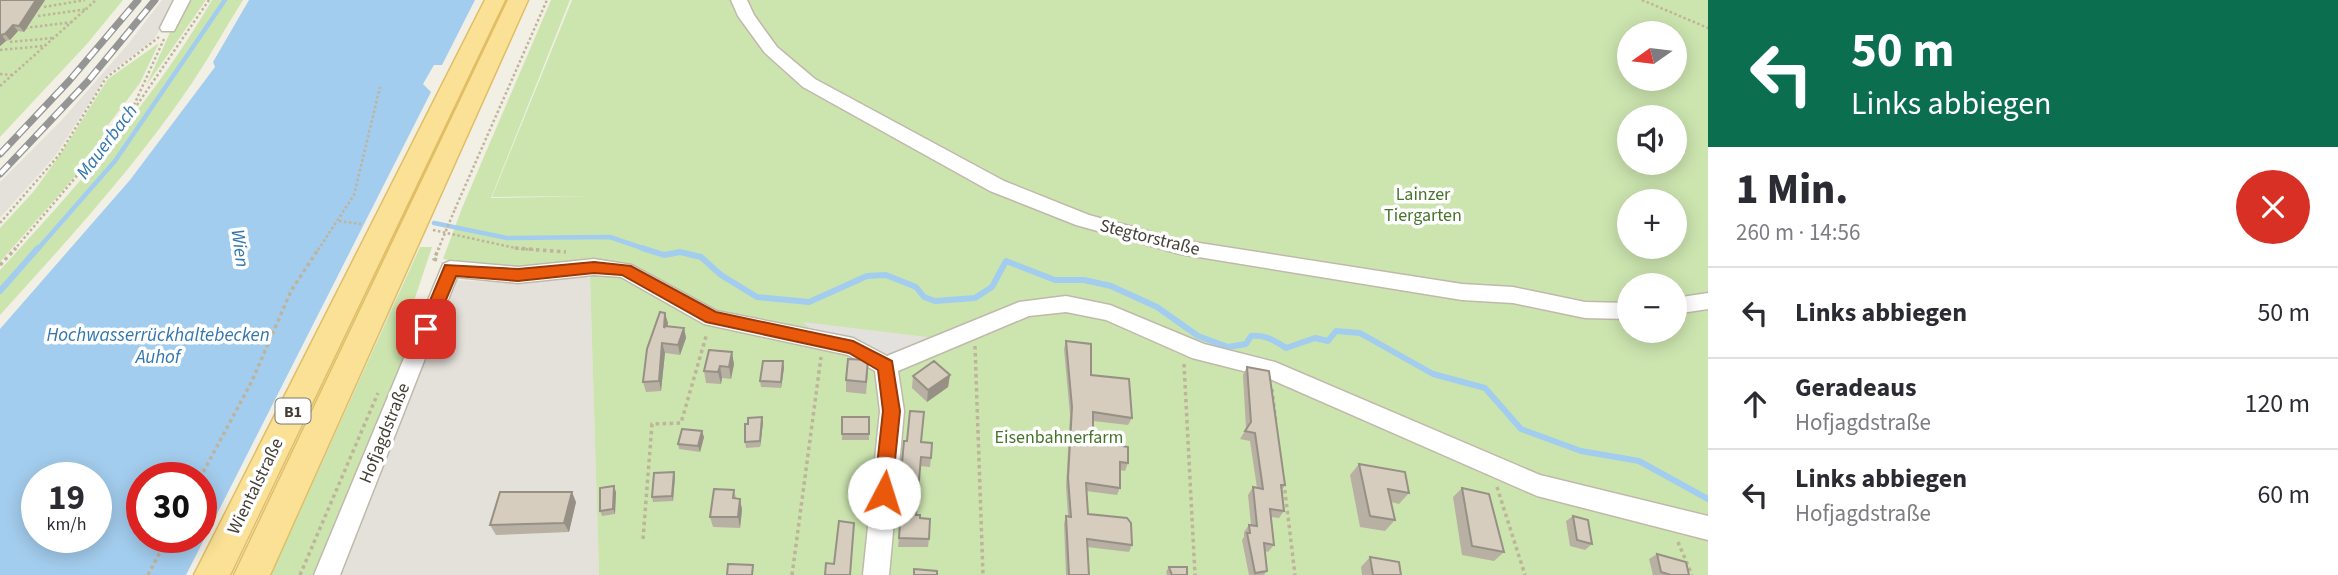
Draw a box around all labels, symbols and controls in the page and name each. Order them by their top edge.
text: 50 m [1851,16,1955,86]
north arrow [1617,21,1687,91]
map controls [1617,21,1687,343]
icon: left [1736,28,1827,119]
text: Links abbiegen [1851,81,2052,127]
water label: Mauerbach [70,99,144,185]
button: sound [1617,105,1687,175]
text: 1 Min. [1736,160,1848,220]
button: close [2236,170,2310,244]
park label: Lainzer Tiergarten [1384,182,1462,228]
button: + [1617,189,1687,259]
street label: Stegtorstraße [1097,213,1202,262]
text: 260 m · 14:56 [1736,216,1860,249]
water label: Wien [224,228,256,269]
button: − [1617,273,1687,343]
icon: left [1736,294,1774,332]
text: Links abbiegen [1795,294,1967,331]
text: 50 m [2257,294,2310,331]
pin [396,299,456,359]
icon: arrive [407,310,445,348]
water label: Hochwasserrückhaltebecken Auhof [46,322,270,371]
text: Geradeaus [1795,369,1916,406]
street label: Hofjagdstraße [353,379,416,487]
icon: ahead [1736,385,1774,423]
text: 120 m [2244,385,2310,422]
road number: B1 [276,398,310,424]
text: Hofjagdstraße [1795,406,1931,439]
park label: Eisenbahnerfarm [995,425,1123,450]
street label: Wientalstraße [221,434,290,539]
position arrow [847,456,921,530]
text: Links abbiegen [1795,460,1967,497]
speed limit sign: 30 [126,462,217,553]
text: 19 [48,473,85,523]
icon: left [1736,476,1774,514]
text: 60 m [2257,476,2310,513]
text: Hofjagdstraße [1795,497,1931,530]
text: km/h [47,512,86,537]

